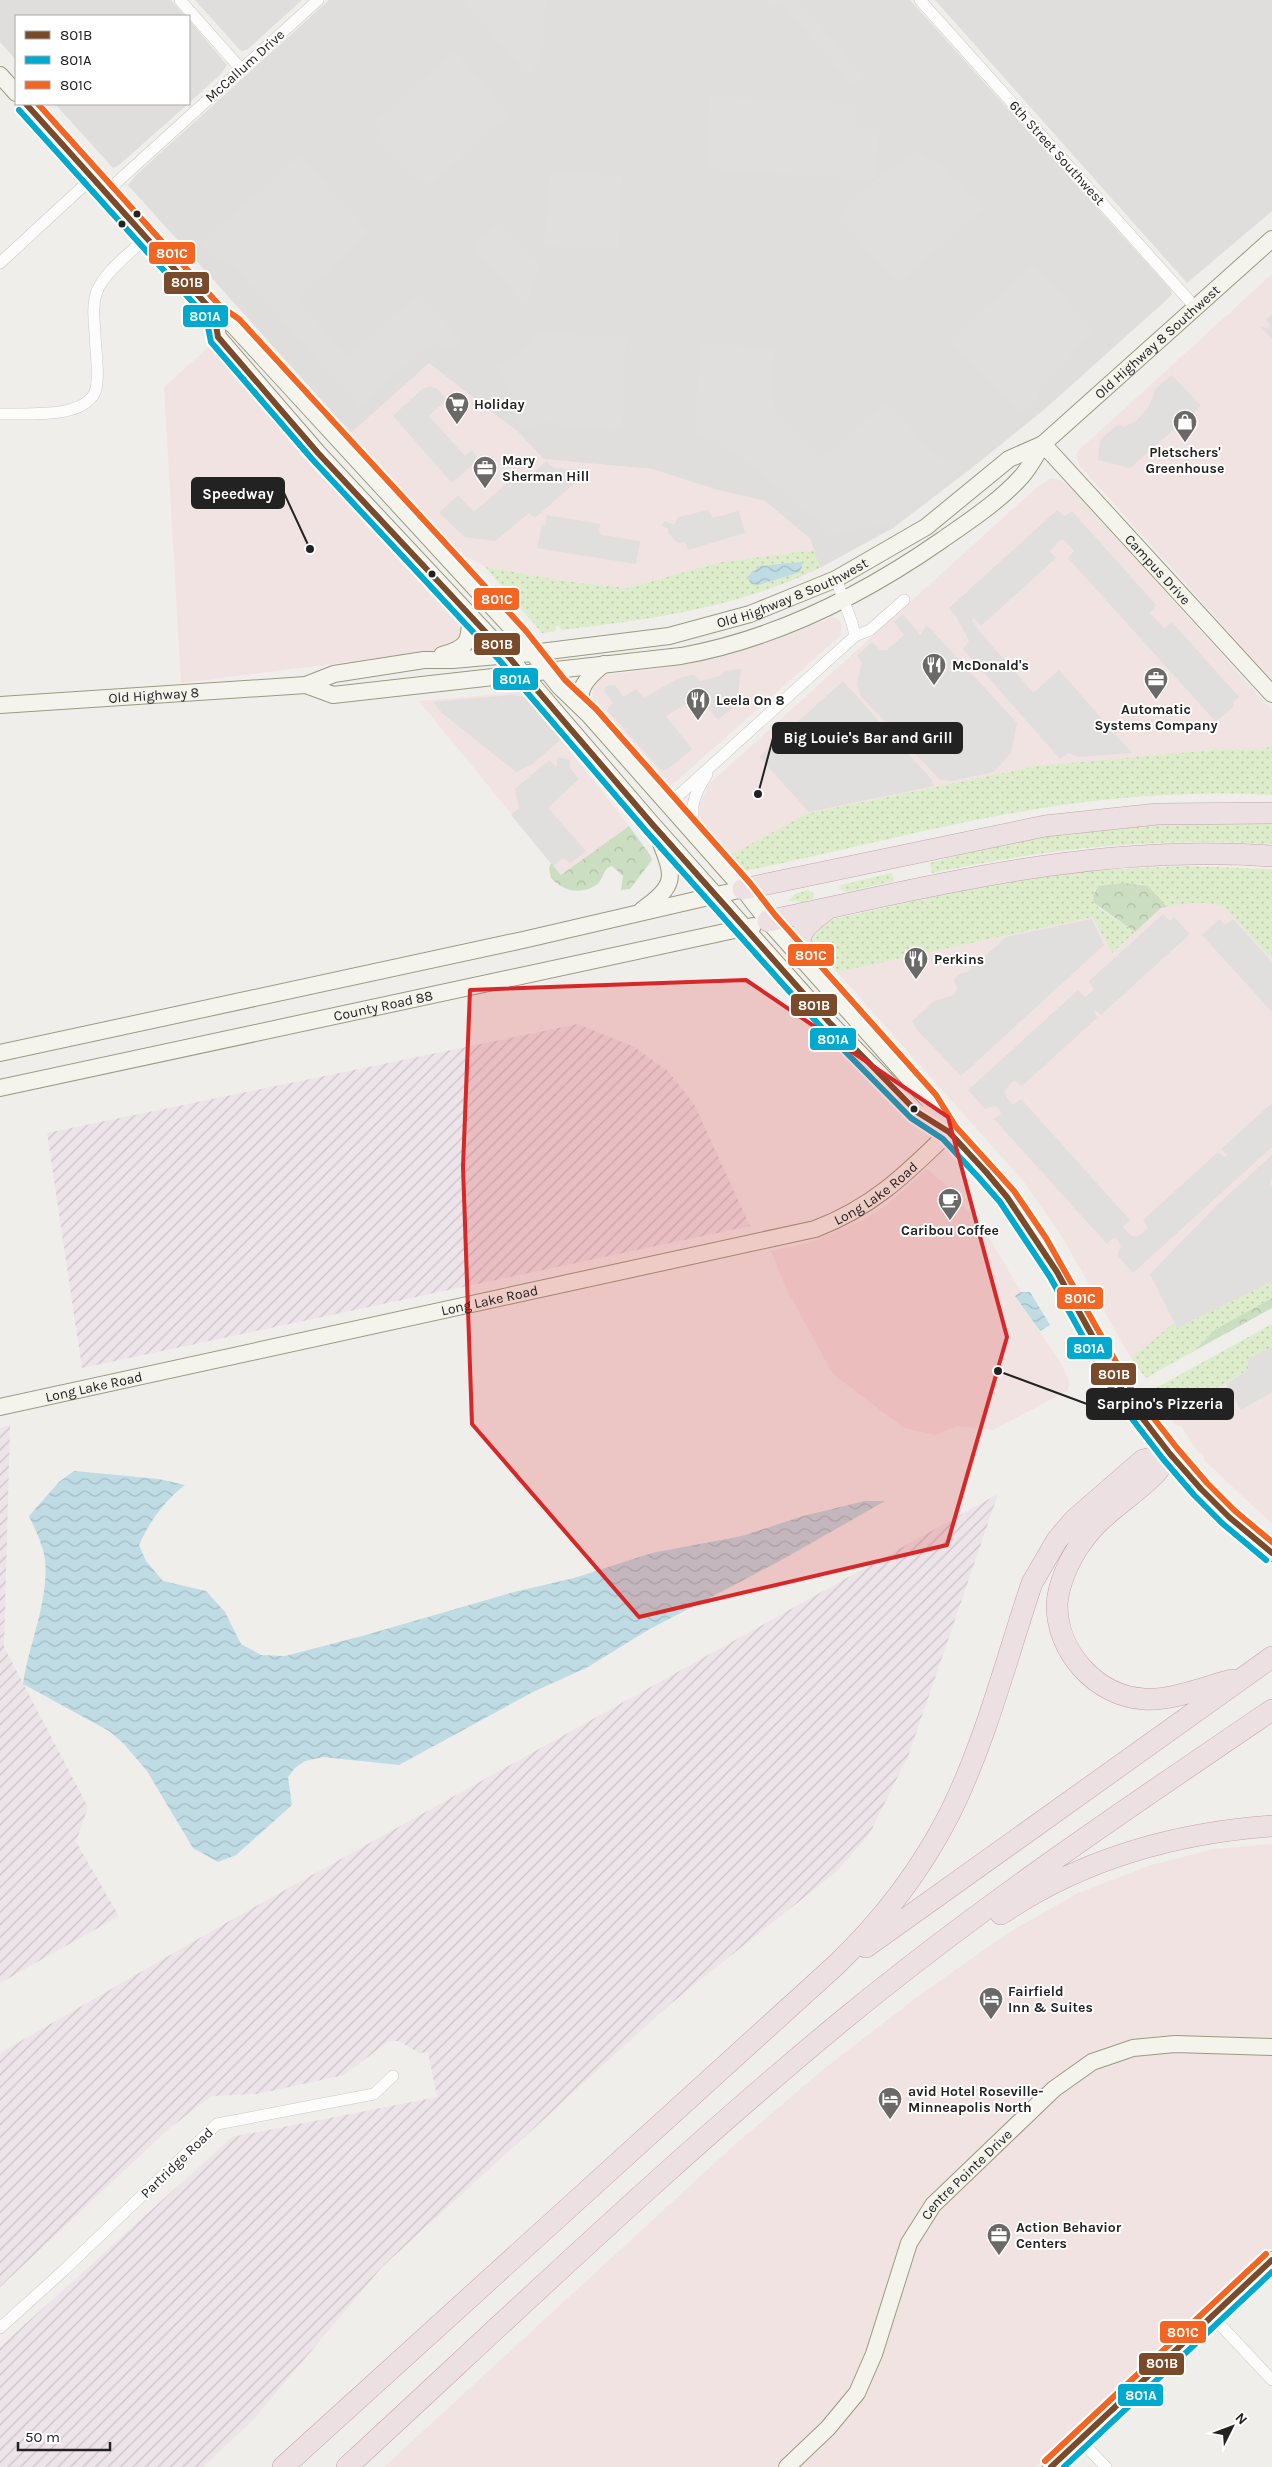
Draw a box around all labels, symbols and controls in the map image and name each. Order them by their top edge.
legend [15,15,190,105]
text: 801B [60,26,92,44]
street label: McCallum Drive [202,26,288,106]
text: 801A [60,51,92,69]
text: 801C [60,76,92,94]
street label: 6th Street Southwest [1005,97,1109,209]
unlabelled marker [132,209,142,219]
unlabelled marker [117,219,127,229]
line badge: 801C [148,241,196,265]
text: 801C [156,245,188,262]
line badge: 801B [163,271,210,295]
text: 801B [171,274,203,291]
street label: Old Highway 8 Southwest [1091,281,1223,402]
line badge: 801A [182,304,229,328]
text: 801A [189,308,221,325]
supermarket icon: Holiday [444,391,470,425]
place label: Holiday [474,396,525,413]
shop icon: Pletschers' Greenhouse [1172,409,1198,443]
place label: Pletschers' Greenhouse [1146,444,1224,477]
place label: Mary Sherman Hill [502,452,589,485]
office icon: Mary Sherman Hill [472,455,498,489]
callout: Speedway [192,478,284,508]
text: Speedway [202,485,274,503]
street label: Campus Drive [1121,531,1194,608]
street label: Old Highway 8 Southwest [715,554,871,631]
unlabelled marker [427,569,437,579]
line badge: 801C [473,587,520,611]
text: 801C [481,591,513,608]
line badge: 801B [473,632,521,656]
text: 801B [481,636,513,653]
restaurant icon: McDonald's [921,652,947,686]
place label: McDonald's [952,657,1029,674]
office icon: Automatic Systems Company [1143,666,1169,700]
line badge: 801A [492,667,539,691]
text: 801A [499,671,531,688]
street label: Old Highway 8 [108,684,200,706]
restaurant icon: Leela On 8 [685,687,711,721]
place label: Leela On 8 [716,692,785,709]
place label: Automatic Systems Company [1094,701,1218,734]
callout: Big Louie's Bar and Grill [773,723,962,753]
text: Big Louie's Bar and Grill [783,729,953,747]
line badge: 801C [787,943,835,967]
restaurant icon: Perkins [903,946,929,980]
text: 801C [795,947,827,964]
place label: Perkins [934,951,984,968]
street label: County Road 88 [332,987,434,1024]
line badge: 801B [790,993,838,1017]
text: 801B [798,997,830,1014]
line badge: 801A [809,1027,857,1051]
text: 801A [817,1031,849,1048]
unlabelled marker [909,1104,919,1114]
street label: Long Lake Road [831,1158,921,1228]
cafe icon: Caribou Coffee [937,1187,963,1221]
place label: Caribou Coffee [901,1222,999,1239]
street label: Long Lake Road [439,1281,540,1319]
line badge: 801C [1056,1286,1104,1310]
text: 801C [1064,1290,1096,1307]
line badge: 801A [1066,1336,1113,1360]
text: 801A [1073,1340,1105,1357]
line badge: 801B [1090,1362,1137,1386]
text: 801B [1098,1366,1130,1383]
street label: Long Lake Road [44,1368,144,1405]
callout: Sarpino's Pizzeria [1087,1389,1233,1419]
text: Sarpino's Pizzeria [1097,1395,1223,1413]
place label: Fairfield Inn & Suites [1008,1983,1093,2016]
hotel icon: Fairfield Inn & Suites [978,1986,1004,2020]
place label: avid Hotel Roseville- Minneapolis North [908,2083,1044,2116]
hotel icon: avid Hotel Roseville- Minneapolis North [877,2086,903,2120]
street label: Partridge Road [137,2124,217,2202]
street label: Centre Pointe Drive [917,2126,1015,2223]
place label: Action Behavior Centers [1016,2219,1122,2252]
office icon: Action Behavior Centers [986,2222,1012,2256]
line badge: 801C [1159,2320,1207,2344]
text: 801C [1167,2324,1199,2341]
line badge: 801B [1138,2352,1185,2376]
text: 801B [1146,2355,1178,2372]
line badge: 801A [1117,2383,1164,2407]
text: 801A [1125,2387,1157,2404]
north arrow [1207,2402,1257,2452]
text: N [1232,2409,1251,2428]
scale bar [18,2420,110,2452]
text: 50 m [25,2428,60,2446]

